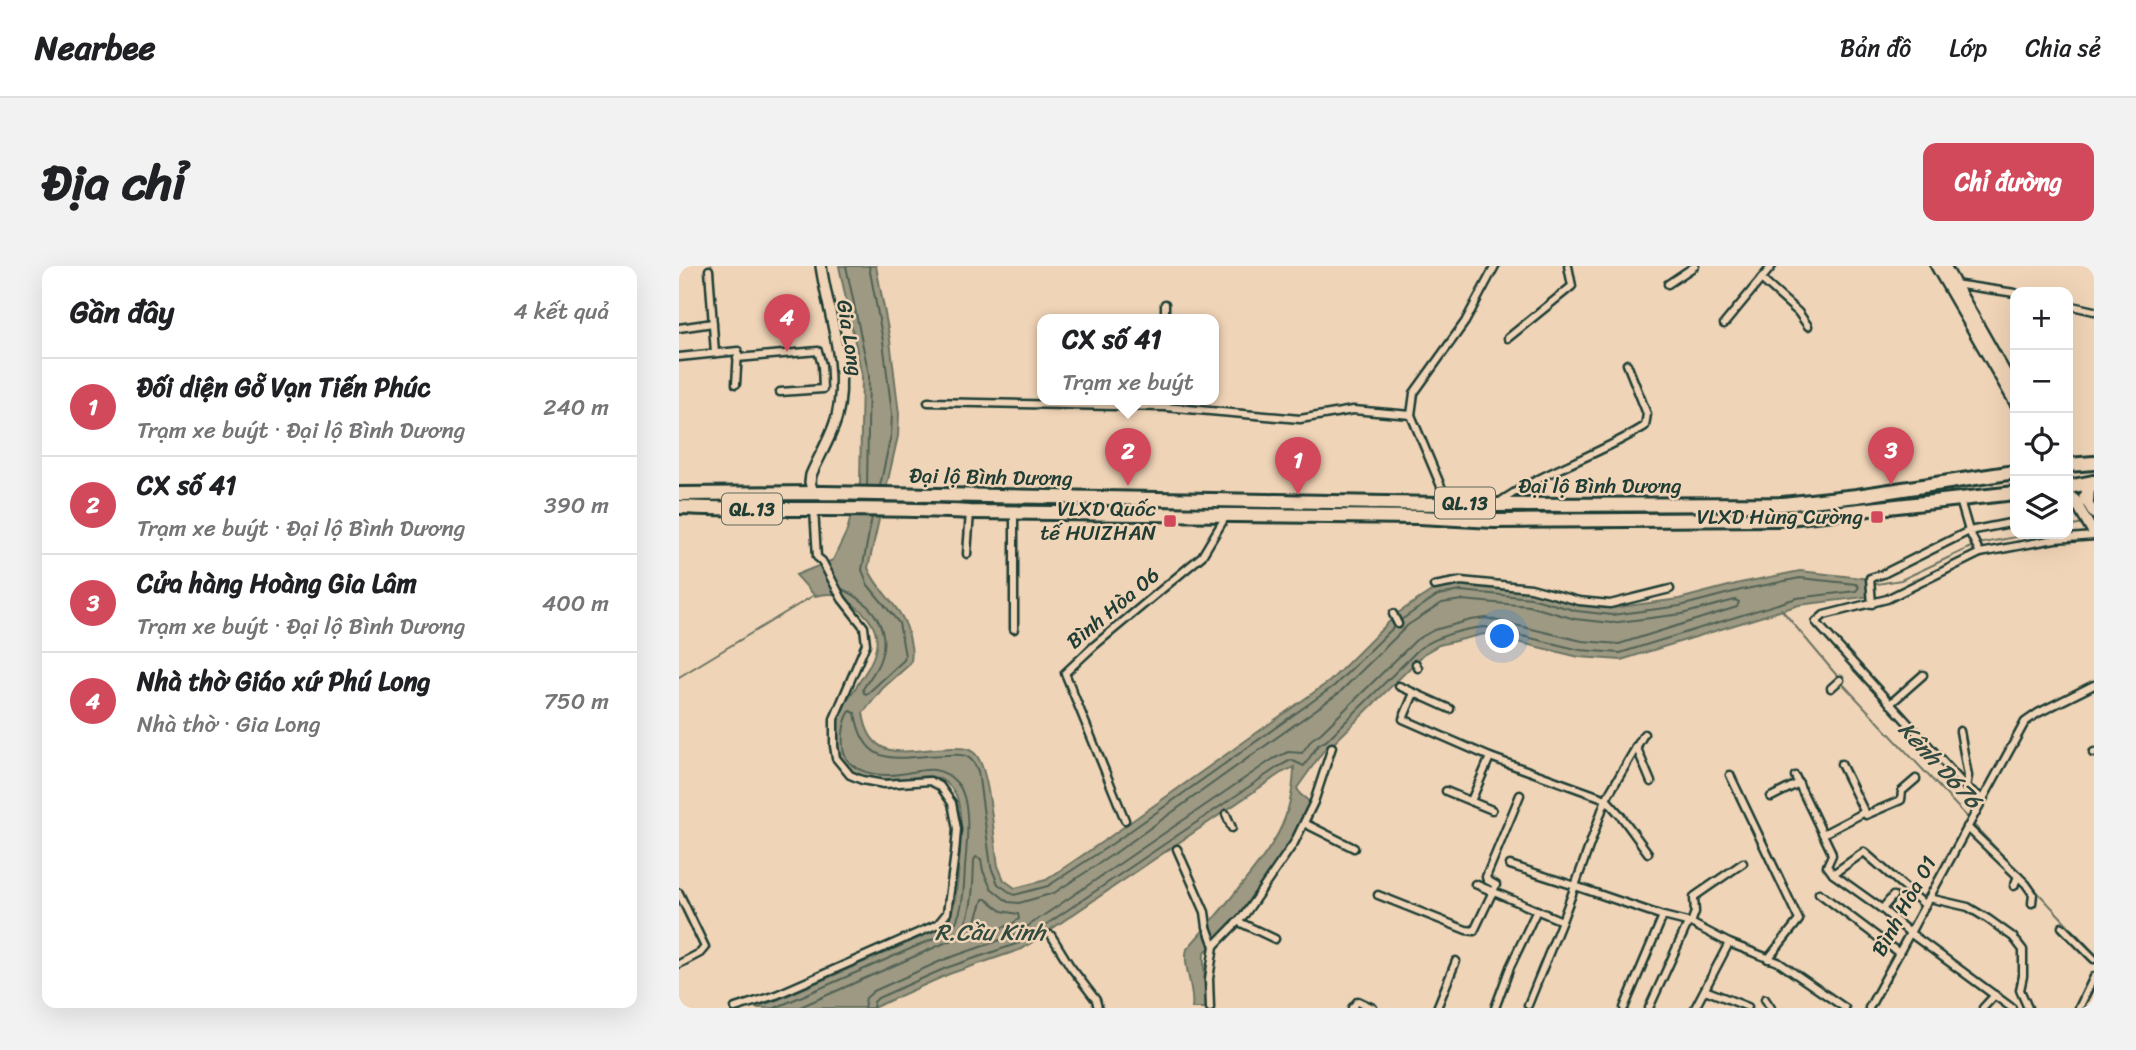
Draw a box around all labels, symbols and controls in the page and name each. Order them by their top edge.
text: Nearbee [35,19,155,77]
text: Bản đồ [1840,27,1911,69]
text: Lớp [1949,27,1987,69]
text: Chia sẻ [2025,27,2101,69]
text: Địa chỉ [42,139,186,226]
button: Chỉ đường [1923,143,2094,221]
text: Gần đây [70,285,174,339]
map controls [2010,287,2073,539]
button: + [2010,287,2073,350]
text: 4 kết quả [514,291,609,332]
pin: 4 [764,294,810,352]
street label: Gia Long [825,297,875,379]
popup [1037,314,1219,405]
text: CX số 41 [1062,316,1162,362]
button: − [2010,350,2073,413]
text: Trạm xe buýt [1062,362,1194,403]
text: Đối diện Gỗ Vạn Tiến Phúc [137,364,430,410]
text: 1 [88,387,98,428]
text: 240 m [543,387,609,428]
text: Trạm xe buýt · Đại lộ Bình Dương [137,410,465,451]
button: locate [2010,413,2073,476]
pin: 3 [1868,427,1914,485]
pin: 2 [1105,428,1151,486]
pin: 1 [1275,437,1321,495]
street label: Đại lộ Bình Dương [909,457,1073,497]
text: CX số 41 [137,462,236,508]
street label: Đại lộ Bình Dương [1518,467,1682,505]
button: layers [2010,476,2073,539]
text: 2 [86,485,100,526]
text: 390 m [544,485,609,526]
road number: QL.13 [1435,487,1495,518]
place label: VLXD Quốc tế HUIZHAN [1040,490,1157,552]
road number: QL.13 [722,494,782,524]
place label: VLXD Hùng Cường [1697,498,1863,536]
text: Trạm xe buýt · Đại lộ Bình Dương [137,508,465,549]
marker: VLXD Hùng Cường [1869,509,1885,525]
marker: VLXD Quốc tế HUIZHAN [1162,513,1178,529]
street label: Bình Hòa 06 [1057,557,1169,659]
text: Cửa hàng Hoàng Gia Lâm [137,560,417,606]
text: 3 [87,583,99,624]
text: 400 m [542,583,609,624]
text: Trạm xe buýt · Đại lộ Bình Dương [137,606,465,647]
your location [1485,619,1519,653]
text: Nhà thờ Giáo xứ Phú Long [137,658,431,704]
text: 4 [86,681,100,722]
text: 750 m [544,681,609,722]
text: Nhà thờ · Gia Long [137,704,321,745]
water label: Kênh D676 [1888,711,1994,820]
street label: Bình Hòa 01 [1861,848,1947,964]
water label: R.Cầu Kinh [935,912,1047,953]

